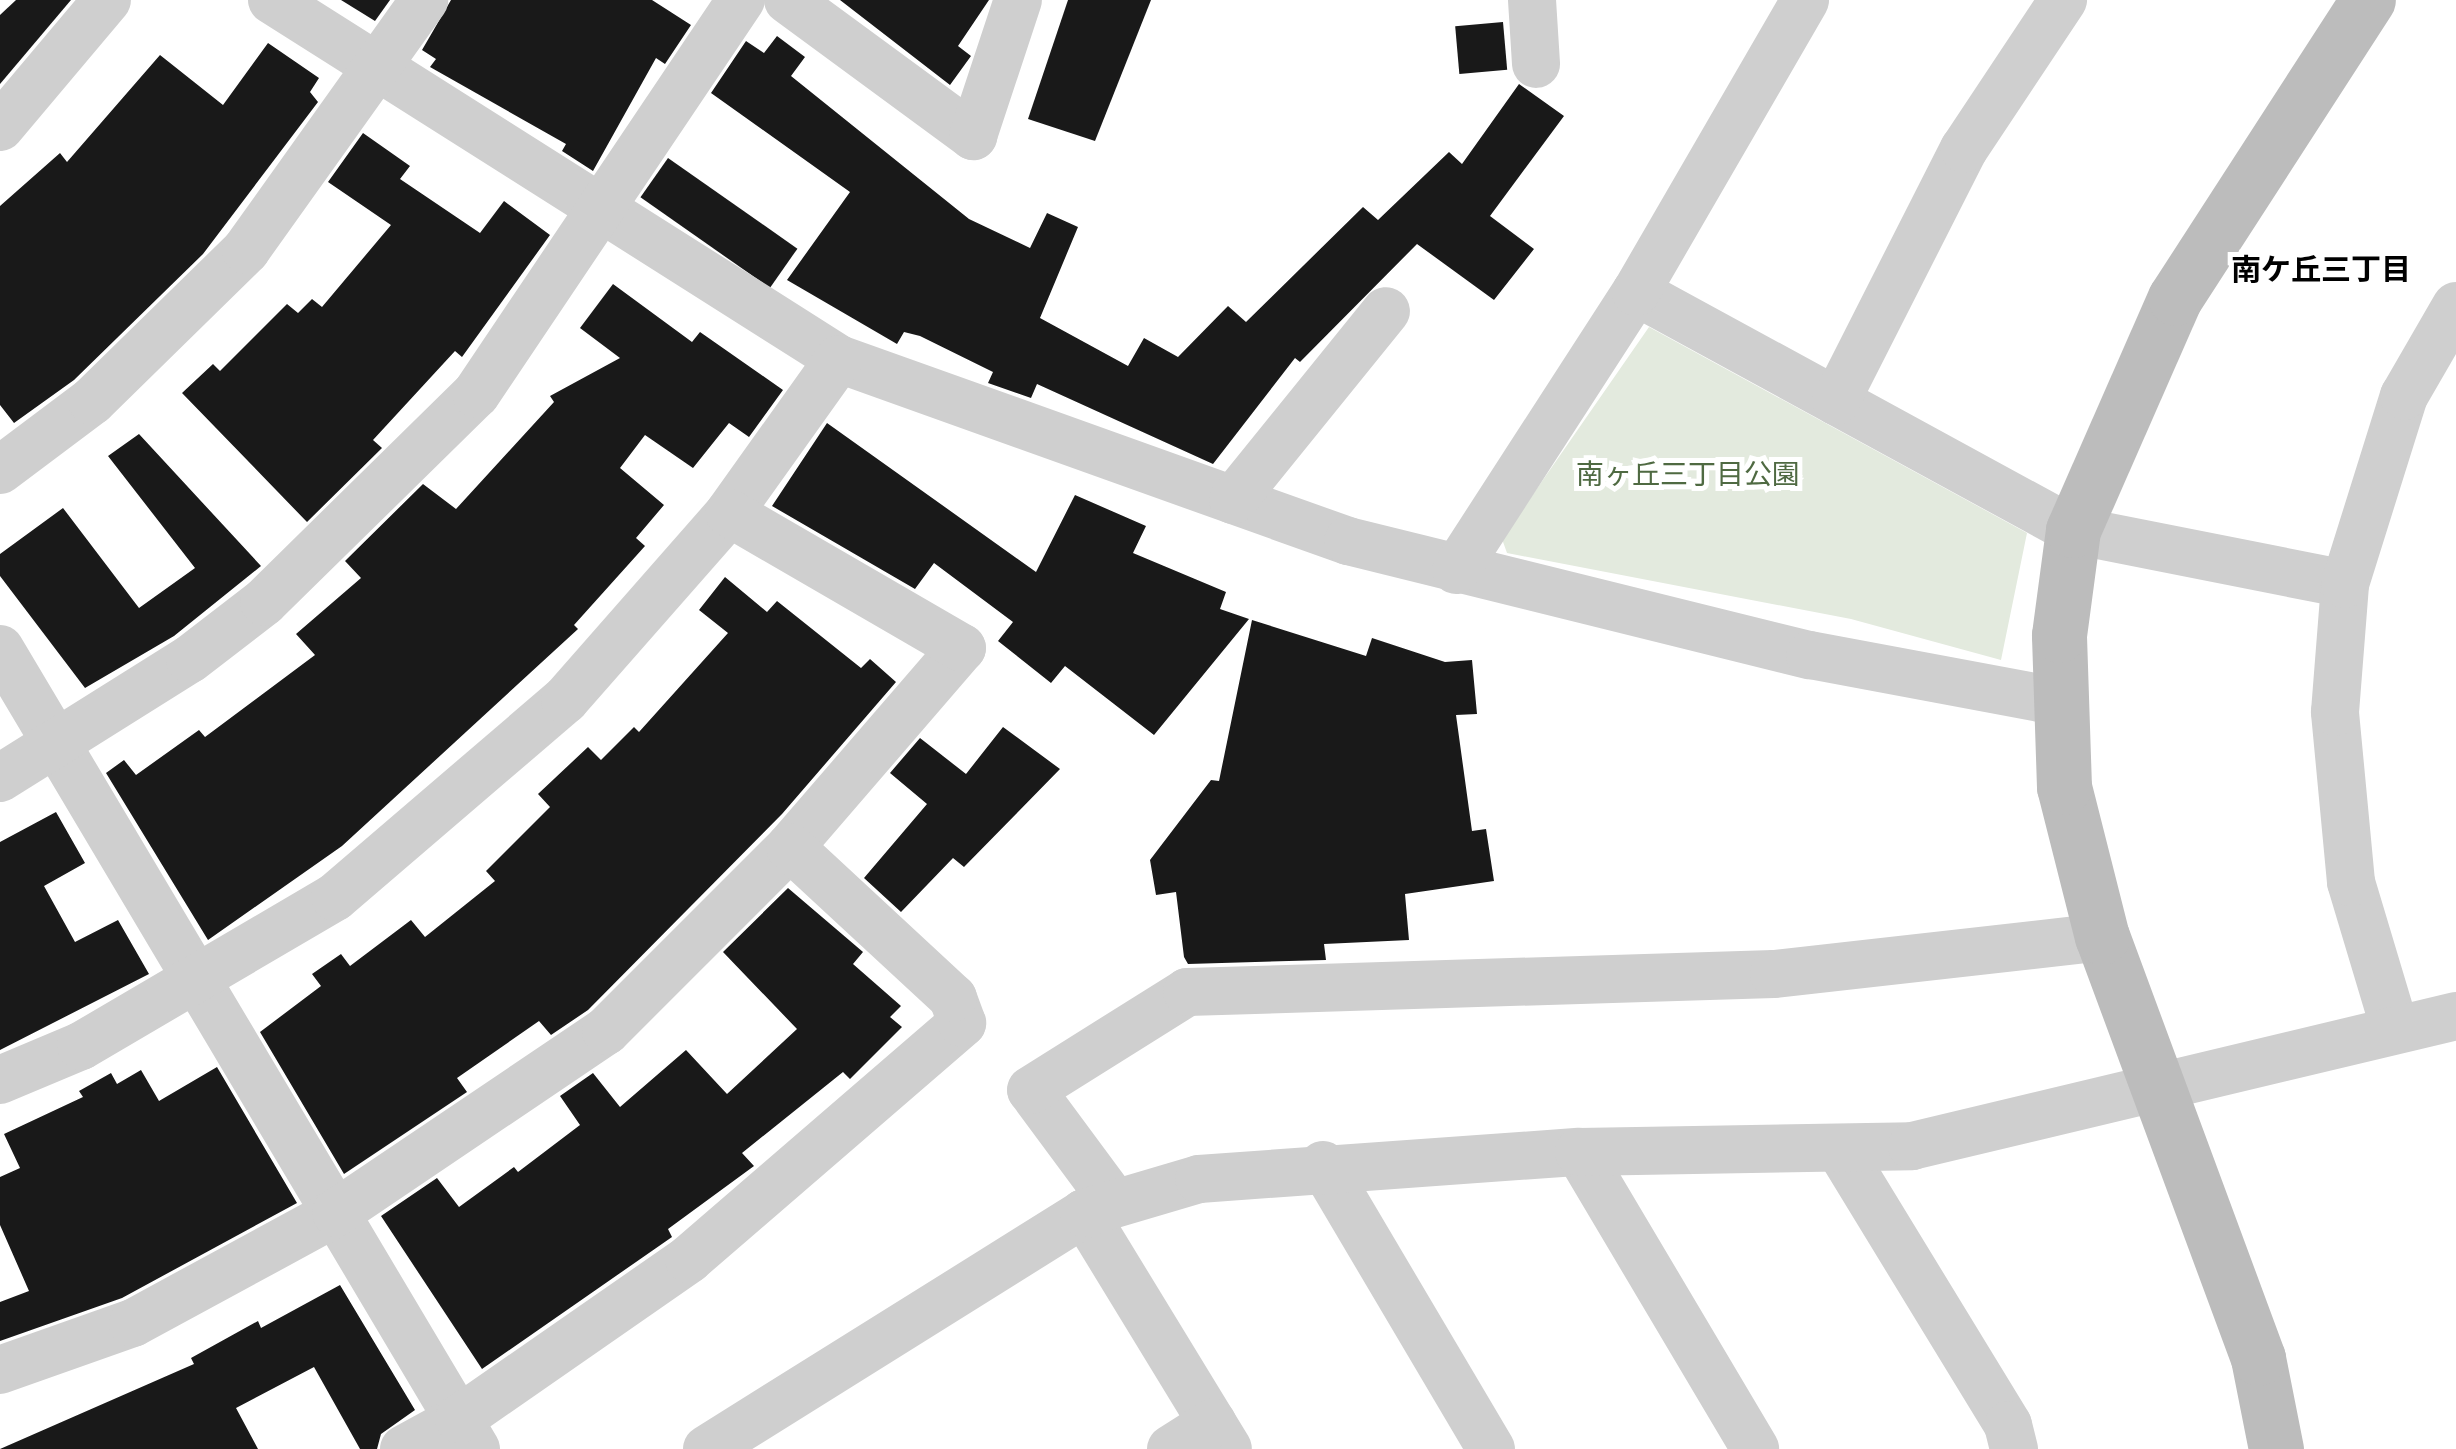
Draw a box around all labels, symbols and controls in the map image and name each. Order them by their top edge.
district label: 南ケ丘三丁目 [2231,252,2411,288]
park label: 南ヶ丘三丁目公園 [1576,458,1800,492]

